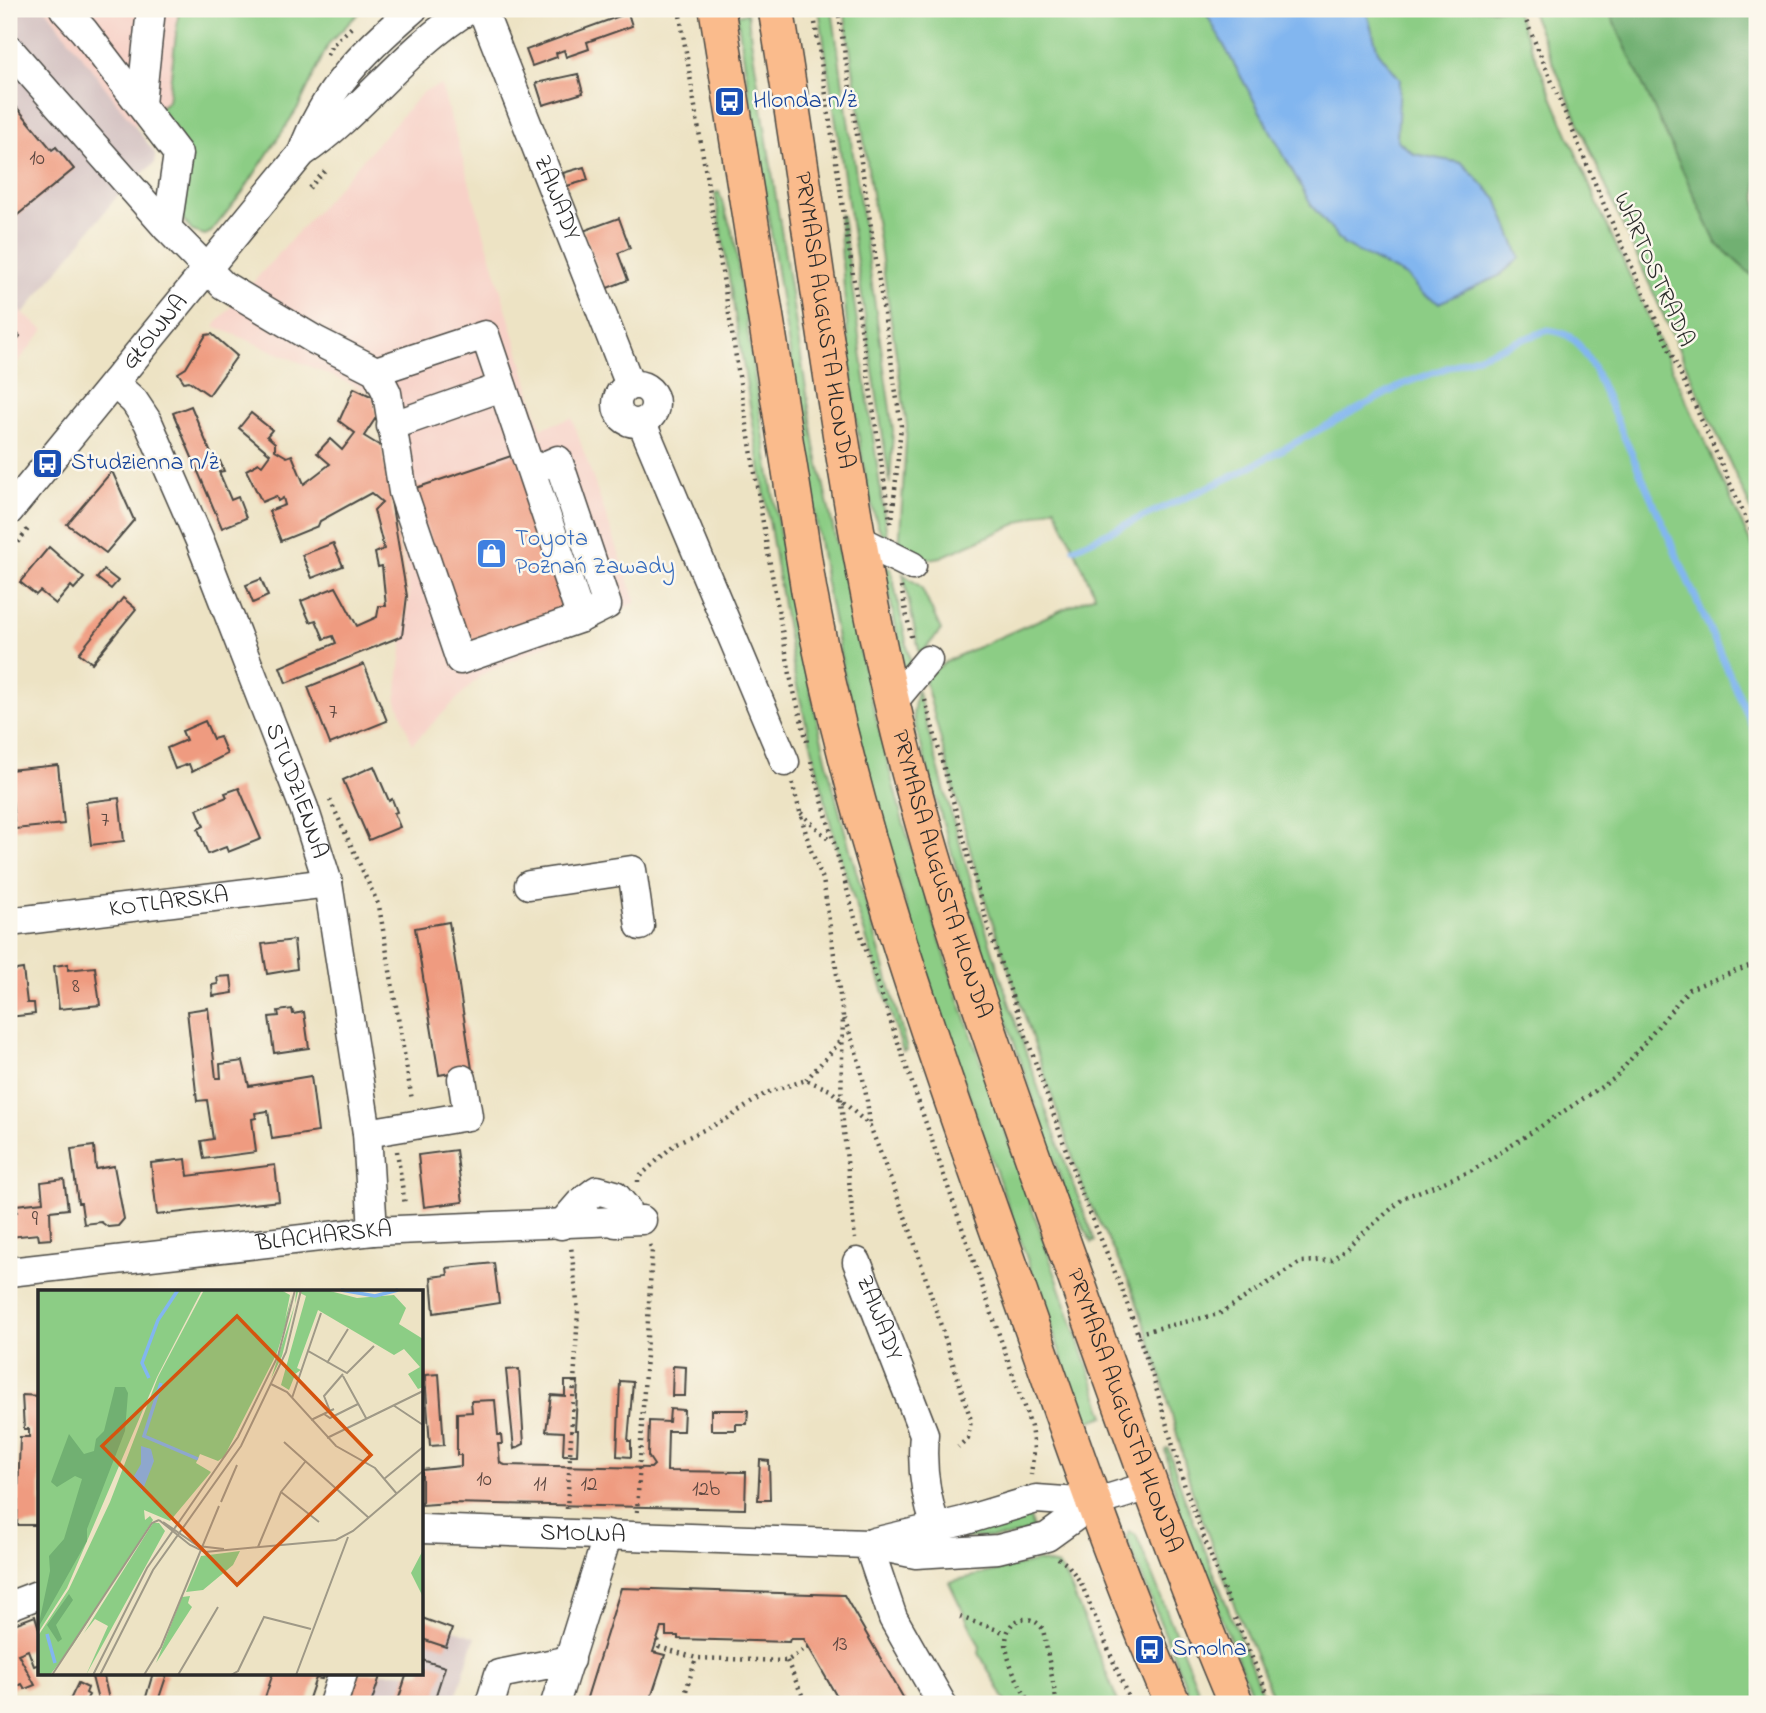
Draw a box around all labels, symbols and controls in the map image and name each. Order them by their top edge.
bus stop icon: Hlonda n/ż [713,84,747,118]
place label: Hlonda n/ż [753,84,858,119]
house number: 10 [29,144,45,174]
street label: ZAWADY [524,150,589,246]
street label: PRYMASA AUGUSTA HLONDA [784,170,863,471]
street label: WARTOSTRADA [1603,187,1703,353]
street label: GŁÓWNA [113,287,197,378]
bus stop icon: Studzienna n/ż [31,446,65,480]
place label: Studzienna n/ż [71,446,220,481]
place label: Toyota Poznań Zawady [515,522,675,586]
shop icon: Toyota Poznań Zawady [475,536,509,570]
house number: 7 [329,698,338,728]
street label: STUDZIENNA [255,718,337,863]
street label: PRYMASA AUGUSTA HLONDA [881,726,1001,1023]
house number: 7 [101,806,110,836]
street label: KOTLARSKA [107,878,230,927]
house number: 8 [72,972,80,1002]
house number: 9 [32,1205,39,1235]
street label: BLACHARSKA [253,1213,393,1262]
street label: PRYMASA AUGUSTA HLONDA [1056,1264,1191,1558]
street label: ZAWADY [846,1270,911,1366]
inset map [38,1290,424,1674]
house number: 10 [476,1465,492,1495]
house number: 11 [533,1470,547,1500]
house number: 12 [580,1470,598,1500]
house number: 12b [692,1475,720,1505]
street label: SMOLNA [540,1515,626,1553]
house number: 13 [832,1630,848,1660]
bus stop icon: Smolna [1132,1632,1166,1666]
place label: Smolna [1172,1632,1247,1667]

